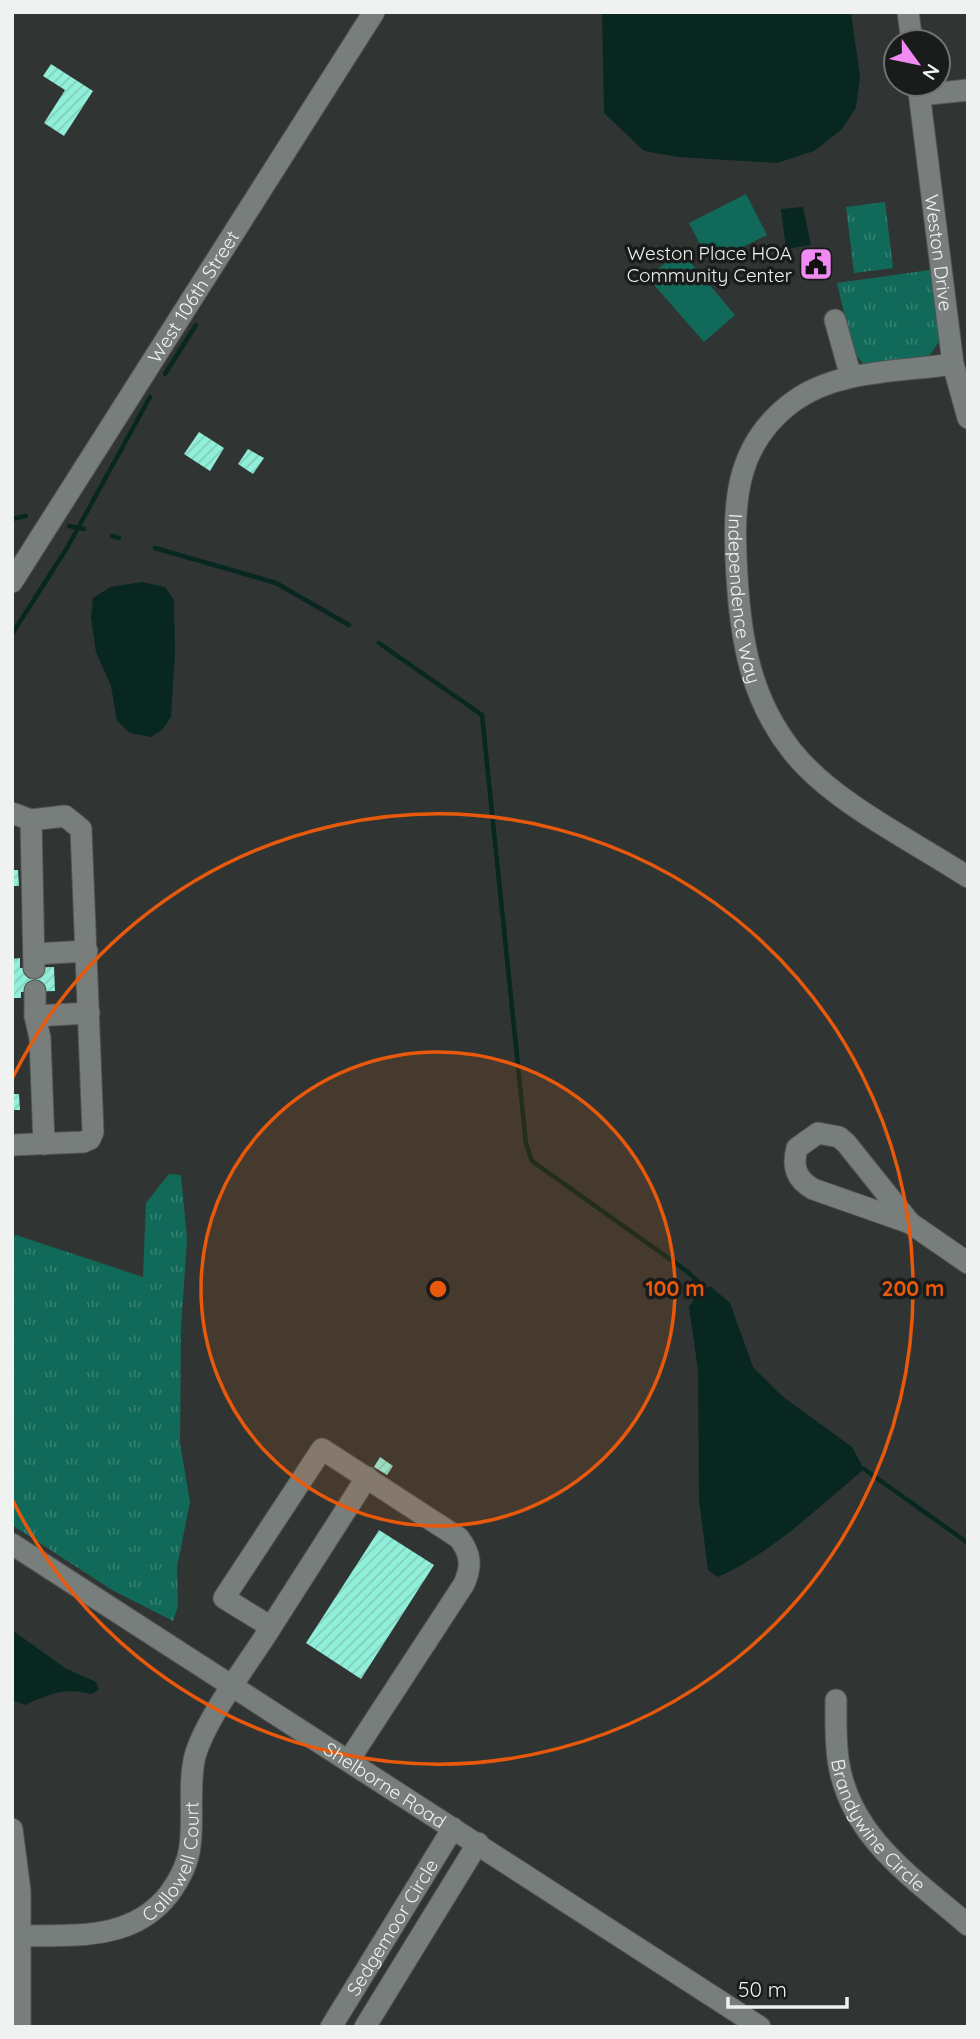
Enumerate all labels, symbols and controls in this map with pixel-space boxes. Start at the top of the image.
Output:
north arrow [882,28,952,98]
text: N [917,60,945,85]
street label: Weston Drive [920,193,958,313]
street label: West 106th Street [142,226,244,367]
place label: Weston Place HOA Community Center [627,241,793,287]
public building icon: Weston Place HOA Community Center [797,245,835,283]
street label: Independence Way [723,513,766,686]
text: 100 m [645,1275,705,1301]
text: 200 m [882,1275,944,1301]
centre of rings [426,1277,450,1301]
street label: Shelborne Road [319,1737,451,1833]
street label: Brandywine Circle [826,1757,931,1896]
street label: Callowell Court [137,1801,204,1927]
street label: Sedgemoor Circle [341,1854,443,2000]
scale bar [728,1966,847,2010]
text: 50 m [738,1976,787,2002]

